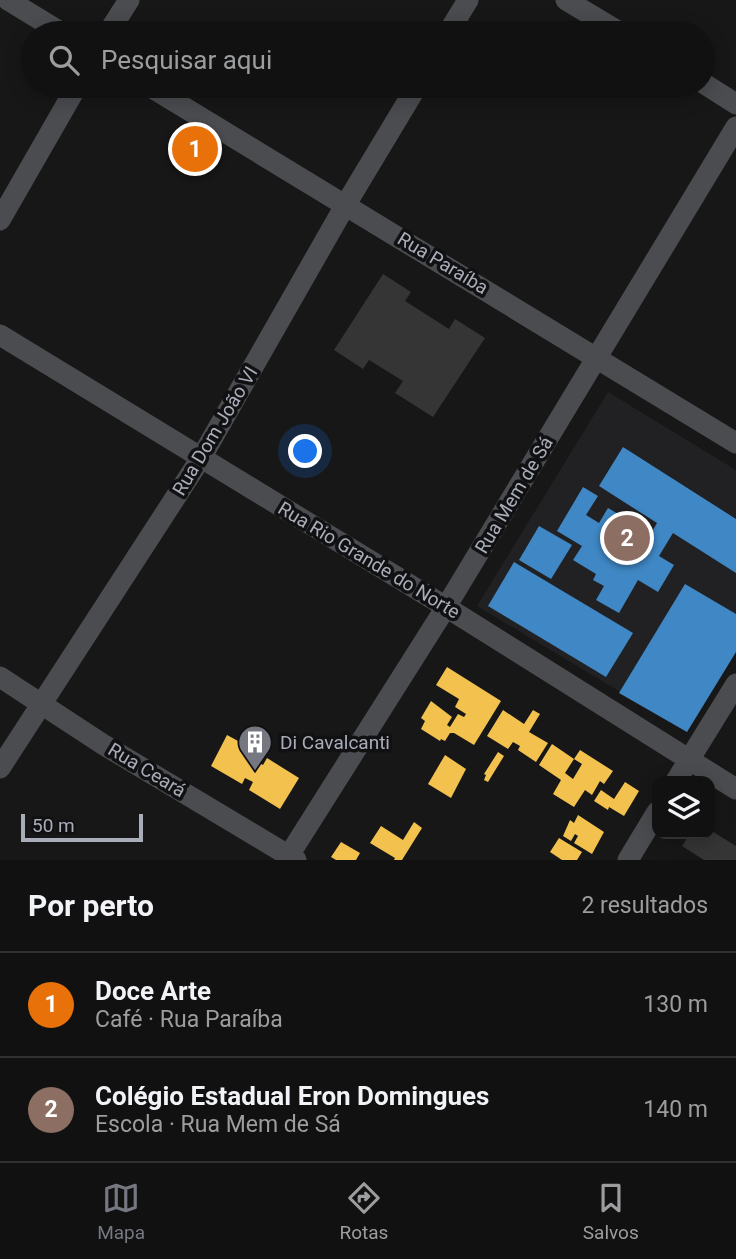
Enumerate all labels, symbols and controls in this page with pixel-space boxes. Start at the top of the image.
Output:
search box [21,21,715,98]
icon: search [45,41,83,79]
text: Pesquisar aqui [101,45,272,75]
pin: 1 [172,123,218,175]
street label: Rua Paraíba [394,227,492,299]
street label: Rua Dom João VI [167,362,263,500]
street label: Rua Mem de Sá [470,432,558,558]
your location [288,434,322,468]
street label: Rua Rio Grande do Norte [274,497,464,623]
pin: 2 [604,512,650,564]
building icon: Di Cavalcanti [236,723,274,772]
place label: Di Cavalcanti [280,731,390,754]
street label: Rua Ceará [104,738,190,802]
map controls [652,776,715,839]
button: layers [652,776,715,839]
scale bar [21,811,144,843]
text: 50 m [32,814,75,837]
text: Por perto [28,888,154,923]
text: 2 resultados [581,892,708,919]
text: Doce Arte [95,976,211,1006]
text: 1 [44,991,58,1018]
text: 130 m [643,991,708,1018]
text: Café · Rua Paraíba [95,1006,283,1033]
text: Colégio Estadual Eron Domingues [95,1081,489,1111]
text: 2 [44,1096,58,1123]
text: 140 m [643,1096,708,1123]
text: Escola · Rua Mem de Sá [95,1111,341,1138]
tab: Mapa [97,1179,145,1244]
tab: Rotas [340,1179,388,1244]
tab: Salvos [583,1179,639,1244]

